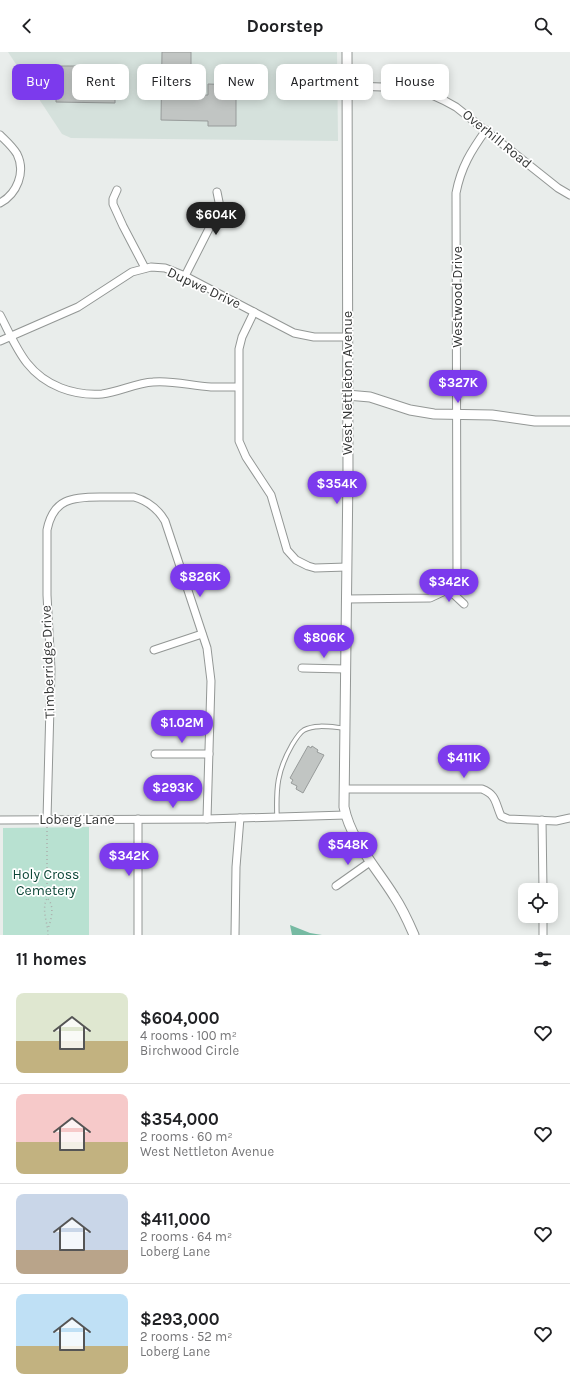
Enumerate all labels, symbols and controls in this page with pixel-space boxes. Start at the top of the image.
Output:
icon: back [16,15,38,37]
text: Doorstep [247,15,323,37]
icon: search [532,15,554,37]
chip: Buy [12,64,64,100]
chip: Rent [72,64,129,100]
chip: Filters [137,64,206,100]
chip: New [214,64,268,100]
chip: Apartment [276,64,373,100]
chip: House [381,64,449,100]
street label: Overhill Road [459,106,535,172]
pin: $604K [188,202,244,236]
text: $604K [195,207,237,222]
street label: Westwood Drive [449,246,466,348]
street label: Dupwe Drive [164,264,244,312]
street label: West Nettleton Avenue [339,311,356,455]
pin: $327K [430,370,486,404]
text: $327K [438,375,478,390]
pin: $354K [309,471,365,505]
text: $354K [317,476,357,491]
pin: $826K [172,564,228,598]
text: $826K [179,569,221,584]
pin: $342K [421,569,477,603]
text: $342K [428,574,470,589]
street label: Timberridge Drive [38,605,58,719]
pin: $806K [296,625,352,659]
text: $806K [303,630,345,645]
pin: $1.02M [149,710,215,744]
text: $1.02M [160,715,204,730]
pin: $411K [436,745,492,779]
text: $411K [447,750,481,765]
pin: $293K [145,775,201,809]
text: $293K [152,780,194,795]
street label: Loberg Lane [39,811,115,828]
pin: $548K [320,832,376,866]
text: $548K [327,837,369,852]
pin: $342K [101,843,157,877]
text: $342K [108,848,150,863]
park label: Holy Cross Cemetery [13,866,79,899]
map controls [518,883,558,923]
button: locate [518,883,558,923]
icon: filters [532,948,554,970]
text: 11 homes [16,949,87,969]
text: $604,000 [140,1008,219,1028]
icon: home [48,1009,96,1057]
icon: heart [532,1022,554,1044]
text: 4 rooms · 100 m² [140,1028,237,1043]
text: Birchwood Circle [140,1043,239,1058]
text: $354,000 [140,1109,219,1129]
icon: home [48,1110,96,1158]
icon: heart [532,1123,554,1145]
text: 2 rooms · 60 m² [140,1129,233,1144]
text: West Nettleton Avenue [140,1144,274,1159]
text: $411,000 [140,1209,211,1229]
icon: home [48,1210,96,1258]
icon: heart [532,1223,554,1245]
text: 2 rooms · 64 m² [140,1229,232,1244]
text: Loberg Lane [140,1244,210,1259]
text: $293,000 [140,1309,220,1329]
icon: home [48,1310,96,1358]
icon: heart [532,1323,554,1345]
text: 2 rooms · 52 m² [140,1329,232,1344]
text: Loberg Lane [140,1344,210,1359]

